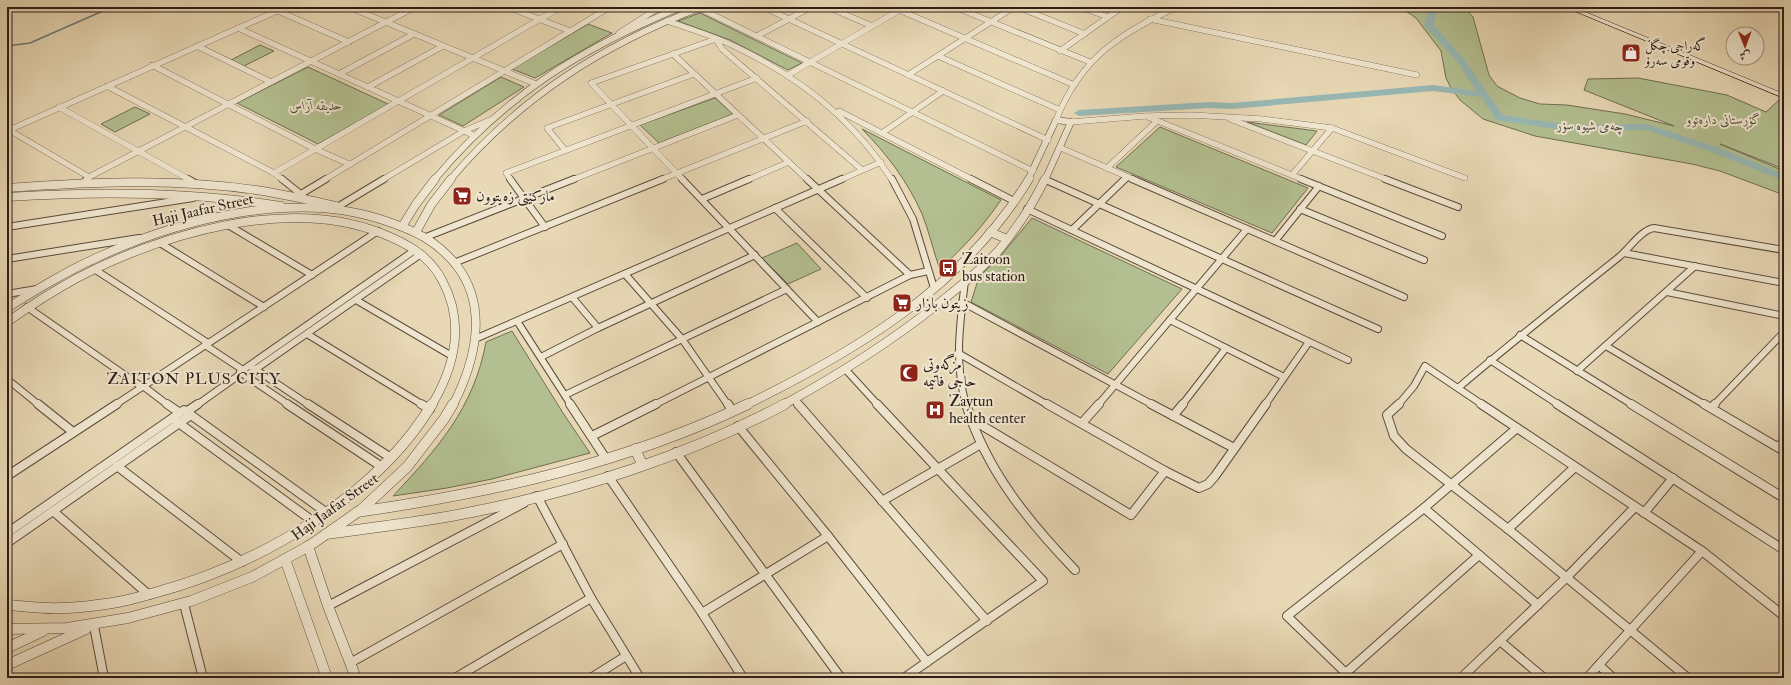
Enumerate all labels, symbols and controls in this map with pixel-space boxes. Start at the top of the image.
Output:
north arrow [1725,26,1765,66]
place label: گەراجی چگڵ وقومی سەرۆ [1643,36,1706,69]
shop icon: گەراجی چگڵ وقومی سەرۆ [1620,42,1642,64]
text: ش [1740,49,1751,62]
park label: حديقه آراس [290,98,342,114]
park label: گۆڕستانی دارەتوو [1686,112,1761,130]
water label: چەمی شیوە سۆر [1556,117,1623,135]
supermarket icon: مارکێتی زەیتوون [451,185,473,207]
place label: مارکێتی زەیتوون [476,187,555,207]
street label: Haji Jaafar Street [151,189,256,232]
place label: Zaitoon bus station [962,250,1026,286]
bus stop icon: Zaitoon bus station [937,257,959,279]
supermarket icon: زيتون بازار [891,292,913,314]
place label: زيتون بازار [914,294,969,313]
place label: مزگەوتی حاجی فاتیمە [923,353,976,391]
mosque icon: مزگەوتی حاجی فاتیمە [898,362,920,384]
district label: ZAITON PLUS CITY [107,369,281,389]
place label: Zaytun health center [949,392,1026,428]
hospital icon: Zaytun health center [924,399,946,421]
street label: Haji Jaafar Street [288,469,383,546]

